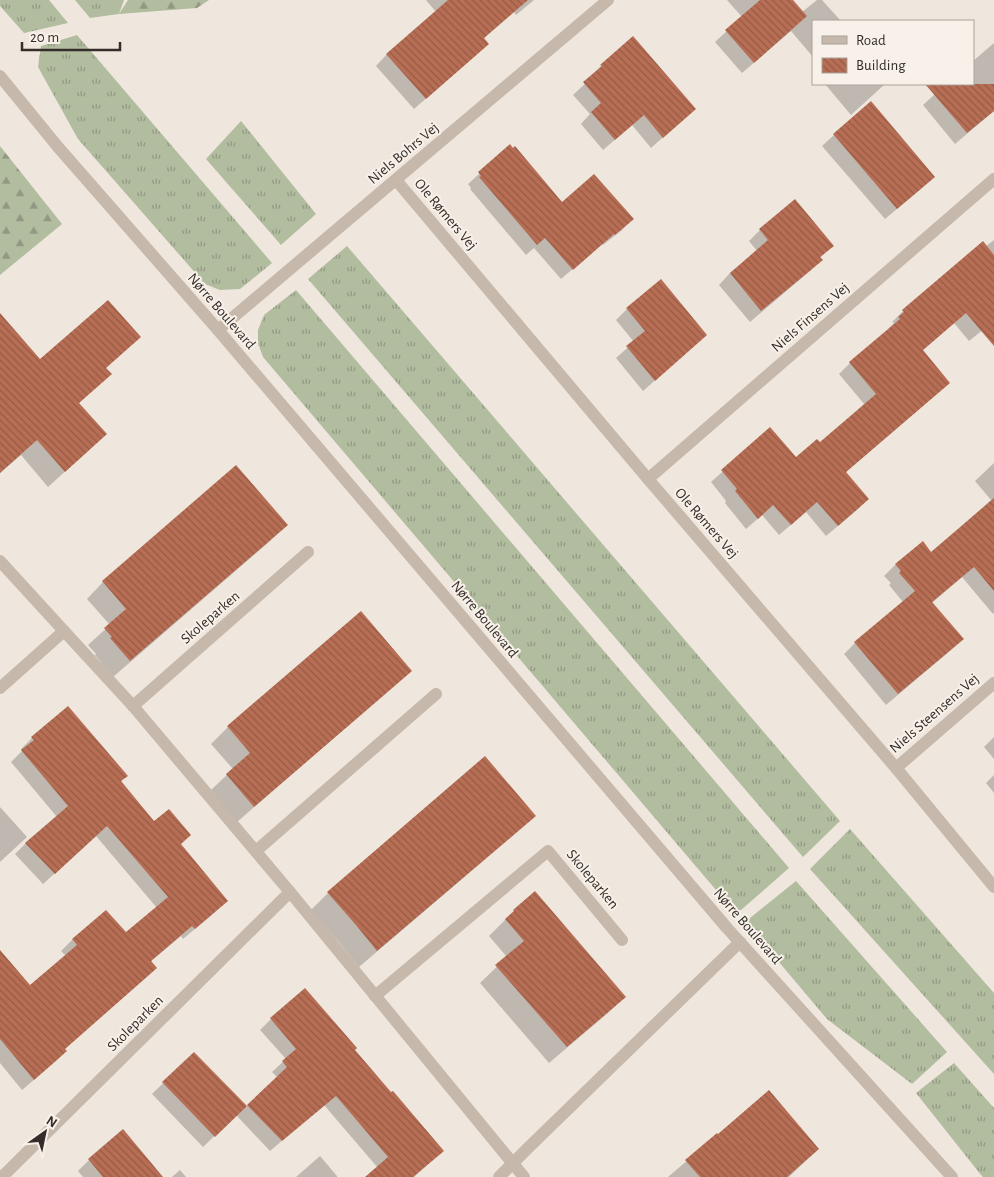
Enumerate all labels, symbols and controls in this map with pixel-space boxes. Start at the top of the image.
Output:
scale bar [22,20,120,52]
legend [812,20,974,85]
text: 20 m [30,30,59,45]
text: Road [856,33,886,48]
text: Building [856,58,906,73]
street label: Niels Bohrs Vej [365,120,441,187]
street label: Ole Rømers Vej [412,176,480,253]
street label: Nørre Boulevard [185,270,259,352]
street label: Niels Finsens Vej [769,280,852,355]
street label: Ole Rømers Vej [672,485,741,561]
street label: Nørre Boulevard [448,578,521,661]
street label: Skoleparken [178,588,242,647]
street label: Niels Steensens Vej [887,671,982,756]
street label: Skoleparken [564,847,622,912]
street label: Nørre Boulevard [711,885,785,967]
street label: Skoleparken [105,993,166,1054]
north arrow [20,1107,70,1157]
text: N [44,1113,59,1130]

